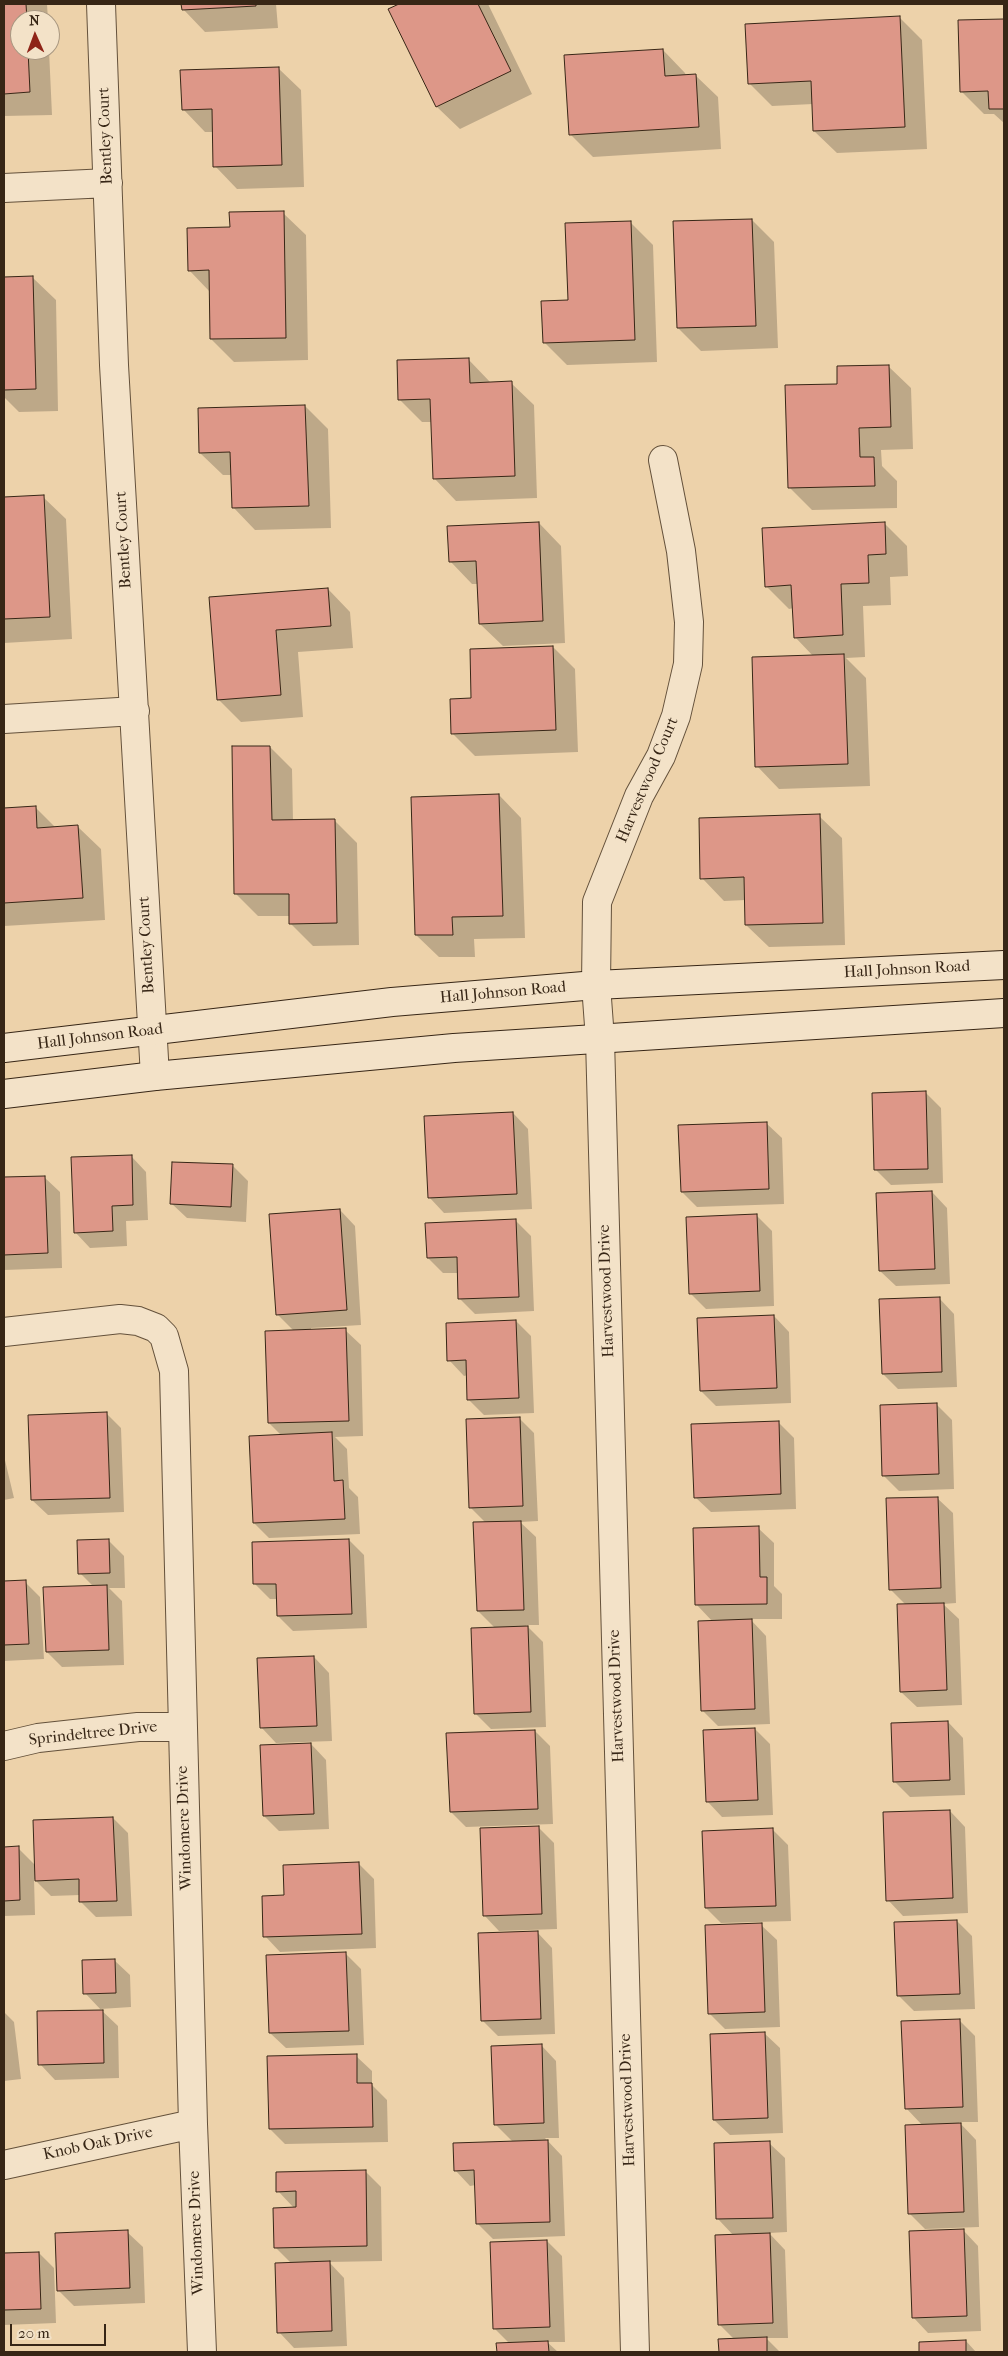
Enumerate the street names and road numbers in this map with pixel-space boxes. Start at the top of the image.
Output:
street label: Bentley Court [95,87,117,185]
street label: Bentley Court [112,491,136,589]
street label: Harvestwood Court [613,714,683,846]
street label: Bentley Court [135,896,159,994]
street label: Hall Johnson Road [843,957,971,983]
street label: Hall Johnson Road [439,978,567,1008]
street label: Hall Johnson Road [36,1020,164,1054]
street label: Harvestwood Drive [595,1224,619,1358]
street label: Harvestwood Drive [605,1629,629,1763]
street label: Sprindeltree Drive [28,1718,158,1750]
street label: Windomere Drive [173,1765,197,1891]
street label: Harvestwood Drive [616,2033,640,2167]
street label: Knob Oak Drive [41,2123,155,2165]
street label: Windomere Drive [185,2170,209,2296]

